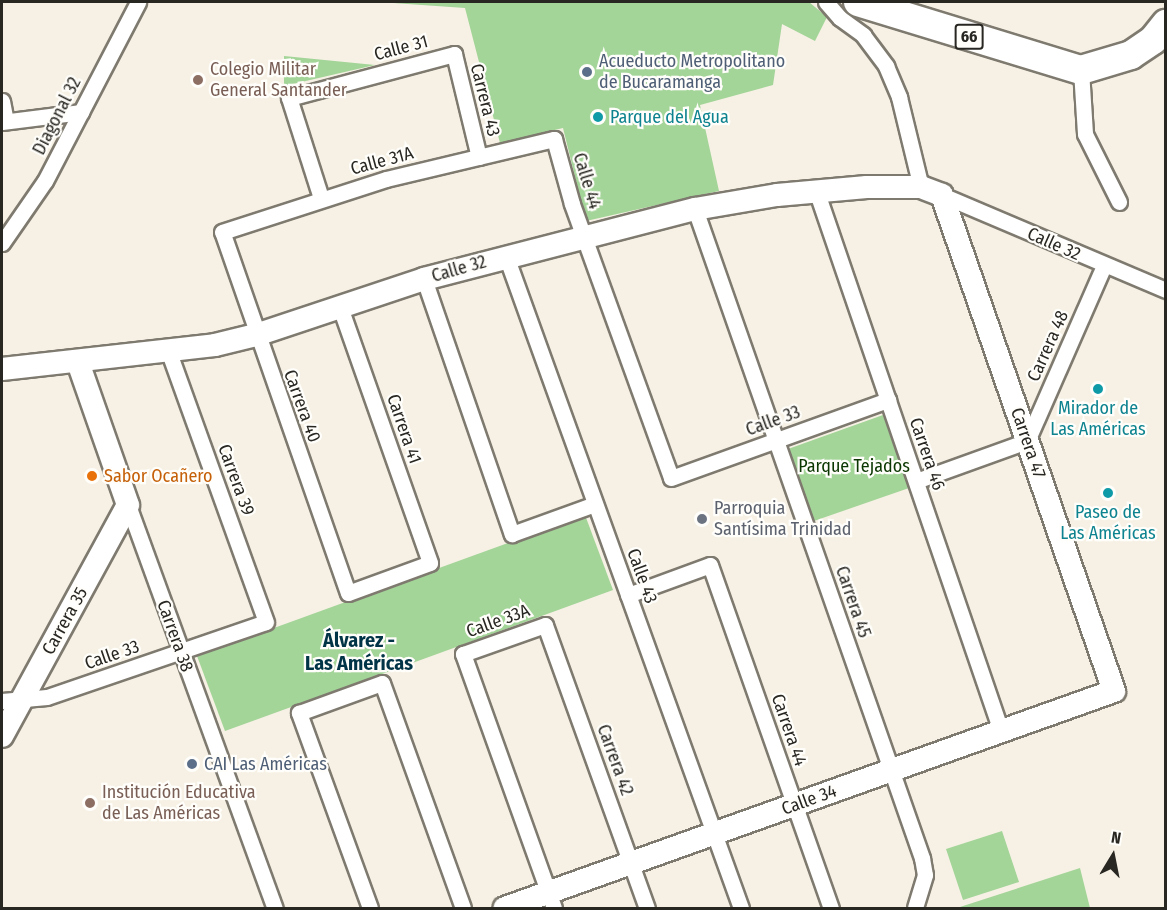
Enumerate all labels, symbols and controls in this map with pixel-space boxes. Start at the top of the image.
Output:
road number: 66 [954,24,984,50]
street label: Calle 31 [372,30,430,66]
place label: Acueducto Metropolitano de Bucaramanga [599,51,785,94]
place label: Colegio Militar General Santander [210,59,347,101]
street label: Carrera 43 [466,61,504,139]
marker: Acueducto Metropolitano de Bucaramanga [580,65,594,79]
marker: Colegio Militar General Santander [191,73,205,87]
street label: Diagonal 32 [28,74,86,158]
place label: Parque del Agua [610,106,729,128]
marker: Parque del Agua [591,110,605,124]
street label: Calle 31A [348,142,416,180]
street label: Calle 44 [568,150,606,212]
street label: Calle 32 [1024,223,1084,265]
street label: Calle 32 [429,251,489,287]
street label: Carrera 48 [1023,307,1073,385]
street label: Carrera 40 [279,367,325,445]
marker: Mirador de Las Américas [1091,382,1105,396]
street label: Carrera 41 [382,391,426,467]
place label: Mirador de Las Américas [1050,398,1146,440]
street label: Calle 33 [743,401,803,441]
street label: Carrera 47 [1006,405,1050,481]
street label: Carrera 46 [905,415,949,493]
street label: Carrera 39 [213,441,259,519]
park label: Parque Tejados [798,455,910,477]
place label: Sabor Ocañero [104,465,213,487]
marker: Sabor Ocañero [85,469,99,483]
marker: Paseo de Las Américas [1101,486,1115,500]
place label: Parroquia Santísima Trinidad [714,498,852,540]
place label: Paseo de Las Américas [1060,502,1156,544]
marker: Parroquia Santísima Trinidad [695,512,709,526]
street label: Calle 43 [622,546,662,606]
street label: Carrera 45 [831,563,875,641]
street label: Carrera 35 [38,583,92,659]
street label: Carrera 38 [152,597,198,675]
street label: Calle 33A [463,600,533,642]
district label: Álvarez - Las Américas [305,628,413,675]
street label: Calle 33 [82,636,142,674]
street label: Carrera 44 [767,691,811,769]
street label: Carrera 42 [592,722,638,798]
place label: CAI Las Américas [204,753,327,775]
marker: CAI Las Américas [185,757,199,771]
street label: Calle 34 [779,780,839,820]
place label: Institución Educativa de Las Américas [102,782,256,824]
marker: Institución Educativa de Las Américas [83,796,97,810]
north arrow [1083,826,1143,886]
text: N [1110,828,1123,848]

